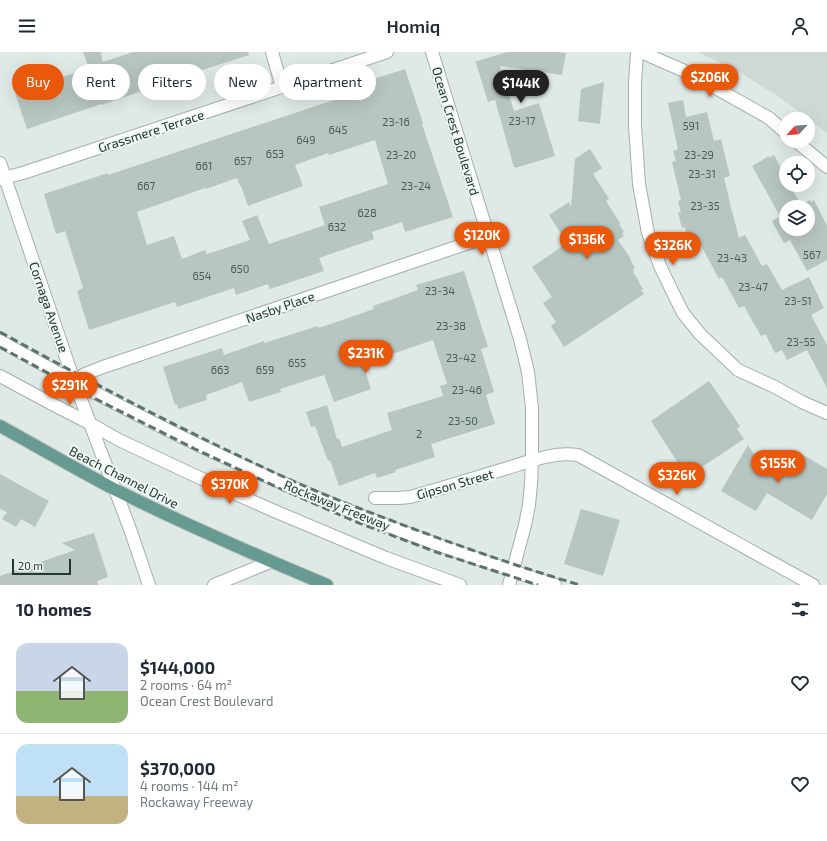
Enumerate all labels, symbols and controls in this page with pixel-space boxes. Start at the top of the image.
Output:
icon: menu [16,15,38,37]
text: Homiq [387,15,440,37]
icon: person [789,15,811,37]
chip: Buy [12,64,64,100]
chip: Rent [72,64,130,100]
chip: Filters [138,64,206,100]
chip: New [214,64,271,100]
chip: Apartment [279,64,376,100]
pin: $206K [682,64,738,98]
street label: Ocean Crest Boulevard [429,65,483,197]
text: $206K [690,69,730,85]
pin: $144K [493,70,549,104]
text: $144K [502,75,540,91]
street label: Grassmere Terrace [96,106,206,156]
north arrow [779,112,815,148]
map controls [779,112,815,236]
house number: 23-17 [509,114,536,127]
house number: 23-16 [382,115,410,128]
house number: 591 [683,119,699,132]
house number: 645 [329,123,348,136]
house number: 649 [296,133,316,146]
house number: 653 [266,147,284,160]
house number: 23-20 [386,148,416,161]
house number: 23-29 [684,148,714,161]
house number: 657 [234,154,252,167]
button: locate [779,156,815,192]
house number: 661 [196,159,212,172]
house number: 23-31 [688,167,716,180]
house number: 667 [137,179,155,192]
house number: 23-24 [401,179,431,192]
house number: 23-35 [690,199,720,212]
button: layers [779,200,815,236]
house number: 628 [357,206,377,219]
house number: 632 [328,220,346,233]
pin: $120K [454,222,510,256]
pin: $136K [559,226,615,260]
text: $120K [463,227,501,243]
text: $136K [569,231,605,247]
pin: $326K [645,232,701,266]
text: $326K [654,237,692,253]
house number: 567 [803,248,821,261]
house number: 23-43 [717,251,747,264]
street label: Cornaga Avenue [26,259,72,355]
house number: 650 [231,262,249,275]
house number: 654 [193,269,212,282]
house number: 23-47 [738,280,768,293]
house number: 23-34 [425,284,455,297]
street label: Nasby Place [244,288,316,326]
house number: 23-51 [784,294,812,307]
house number: 23-38 [436,319,466,332]
house number: 23-55 [786,335,816,348]
pin: $231K [338,340,394,374]
text: $231K [348,345,384,361]
house number: 23-42 [446,351,476,364]
house number: 655 [288,356,306,369]
house number: 663 [211,363,229,376]
house number: 659 [256,363,274,376]
pin: $291K [42,372,98,406]
text: $291K [52,377,88,393]
house number: 23-46 [452,383,482,396]
house number: 23-50 [448,414,478,427]
house number: 2 [416,427,422,440]
street label: Beach Channel Drive [67,443,181,511]
pin: $155K [750,450,806,484]
text: $155K [760,455,796,471]
pin: $326K [649,462,705,496]
street label: Gipson Street [415,465,495,503]
text: $326K [658,467,696,483]
pin: $370K [202,471,258,505]
text: $370K [211,476,249,492]
street label: Rockaway Freeway [282,476,393,534]
scale bar [12,557,71,576]
text: 20 m [18,559,43,572]
icon: filters [789,598,811,620]
text: 10 homes [16,599,92,619]
text: $144,000 [140,657,215,677]
icon: home [48,659,96,707]
icon: heart [789,672,811,694]
text: 2 rooms · 64 m² [140,677,232,693]
text: Ocean Crest Boulevard [140,693,274,709]
text: $370,000 [140,758,216,778]
icon: home [48,760,96,808]
icon: heart [789,773,811,795]
text: 4 rooms · 144 m² [140,778,238,794]
text: Rockaway Freeway [140,794,253,810]

